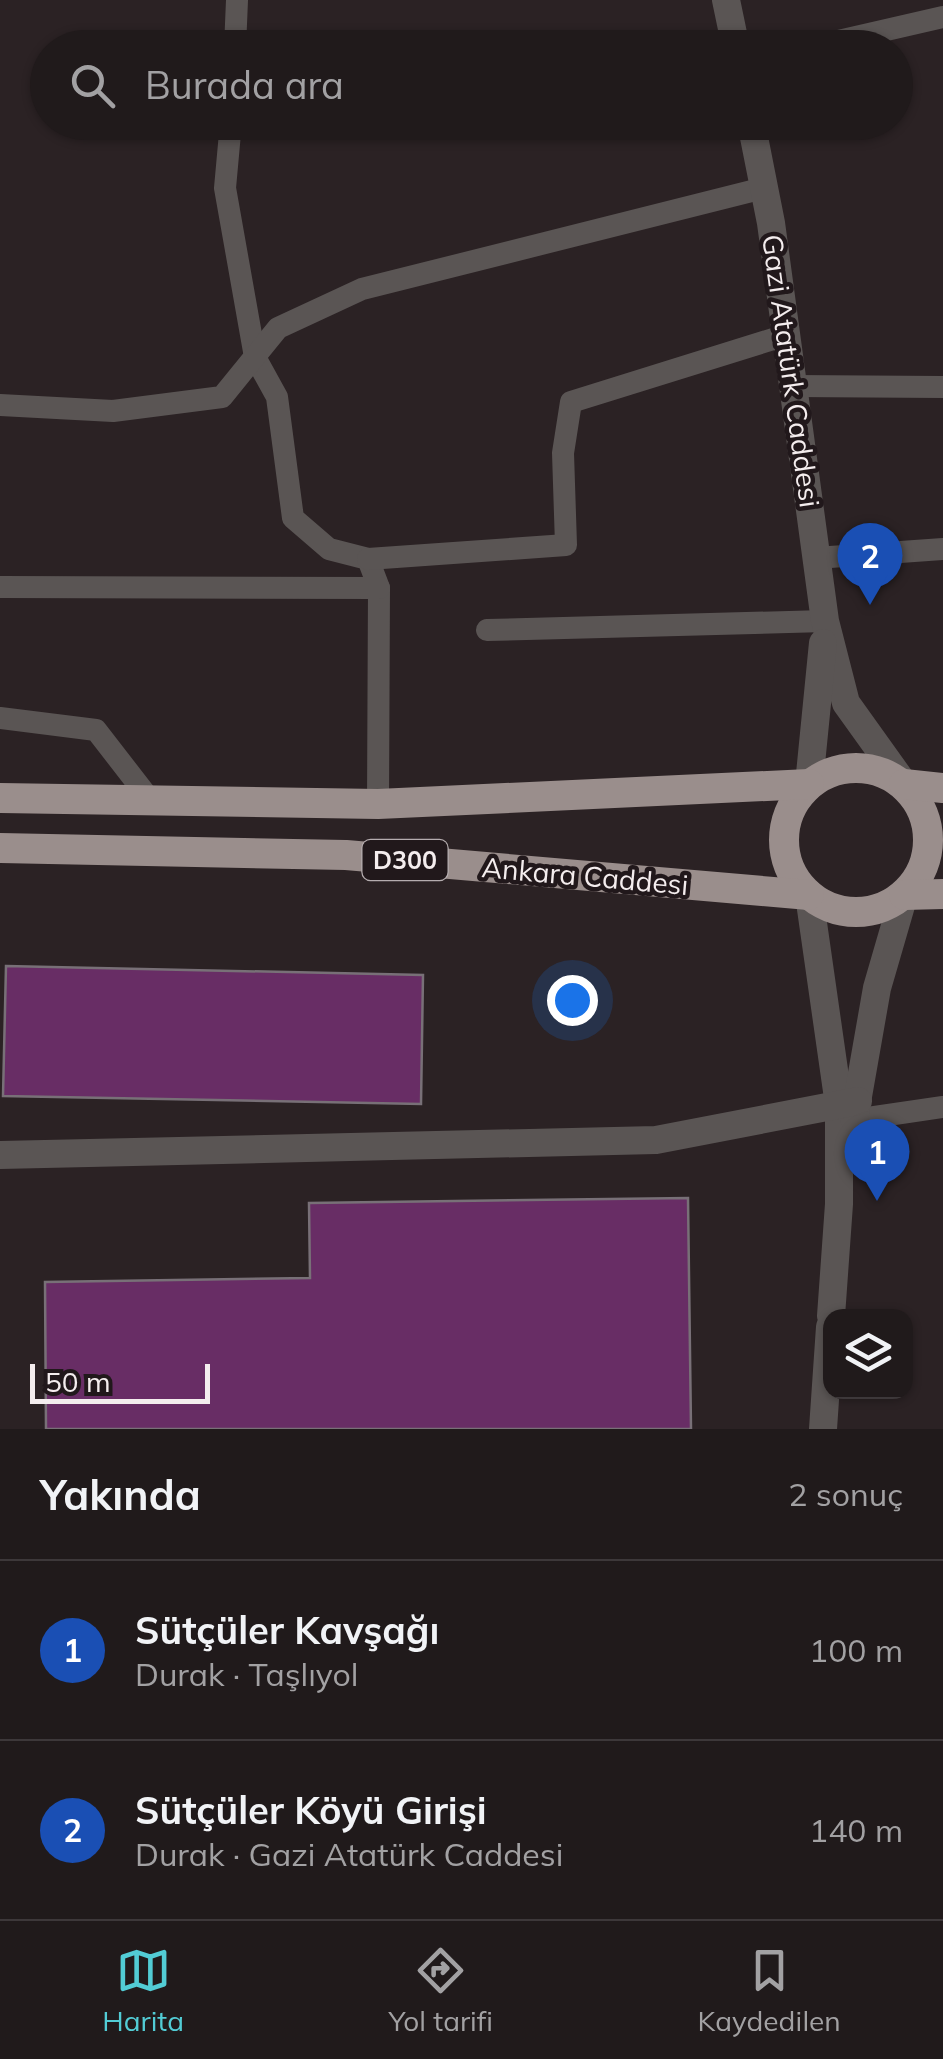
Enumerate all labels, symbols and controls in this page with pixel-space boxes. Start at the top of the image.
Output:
search box [30,30,913,140]
icon: search [65,58,120,113]
text: Burada ara [145,61,344,109]
street label: Gazi Atatürk Caddesi [755,232,828,510]
pin: 2 [838,522,902,605]
road number: D300 [362,840,448,880]
street label: Ankara Caddesi [480,849,690,902]
your location [547,975,598,1026]
pin: 1 [844,1118,910,1201]
map controls [823,1309,913,1399]
button: layers [823,1309,913,1399]
scale bar [30,1359,210,1404]
text: 50 m [45,1364,111,1399]
text: Yakında [40,1468,201,1521]
text: 2 sonuç [788,1474,903,1514]
text: Sütçüler Kavşağı [135,1606,439,1654]
text: 1 [63,1630,82,1670]
text: 100 m [809,1630,903,1670]
text: Durak · Taşlıyol [135,1654,358,1694]
text: Sütçüler Köyü Girişi [135,1786,487,1834]
text: 2 [63,1810,82,1850]
text: 140 m [809,1810,903,1850]
text: Durak · Gazi Atatürk Caddesi [135,1834,563,1874]
tab: Harita [102,1943,184,2038]
tab: Yol tarifi [389,1943,493,2038]
tab: Kaydedilen [697,1943,841,2038]

